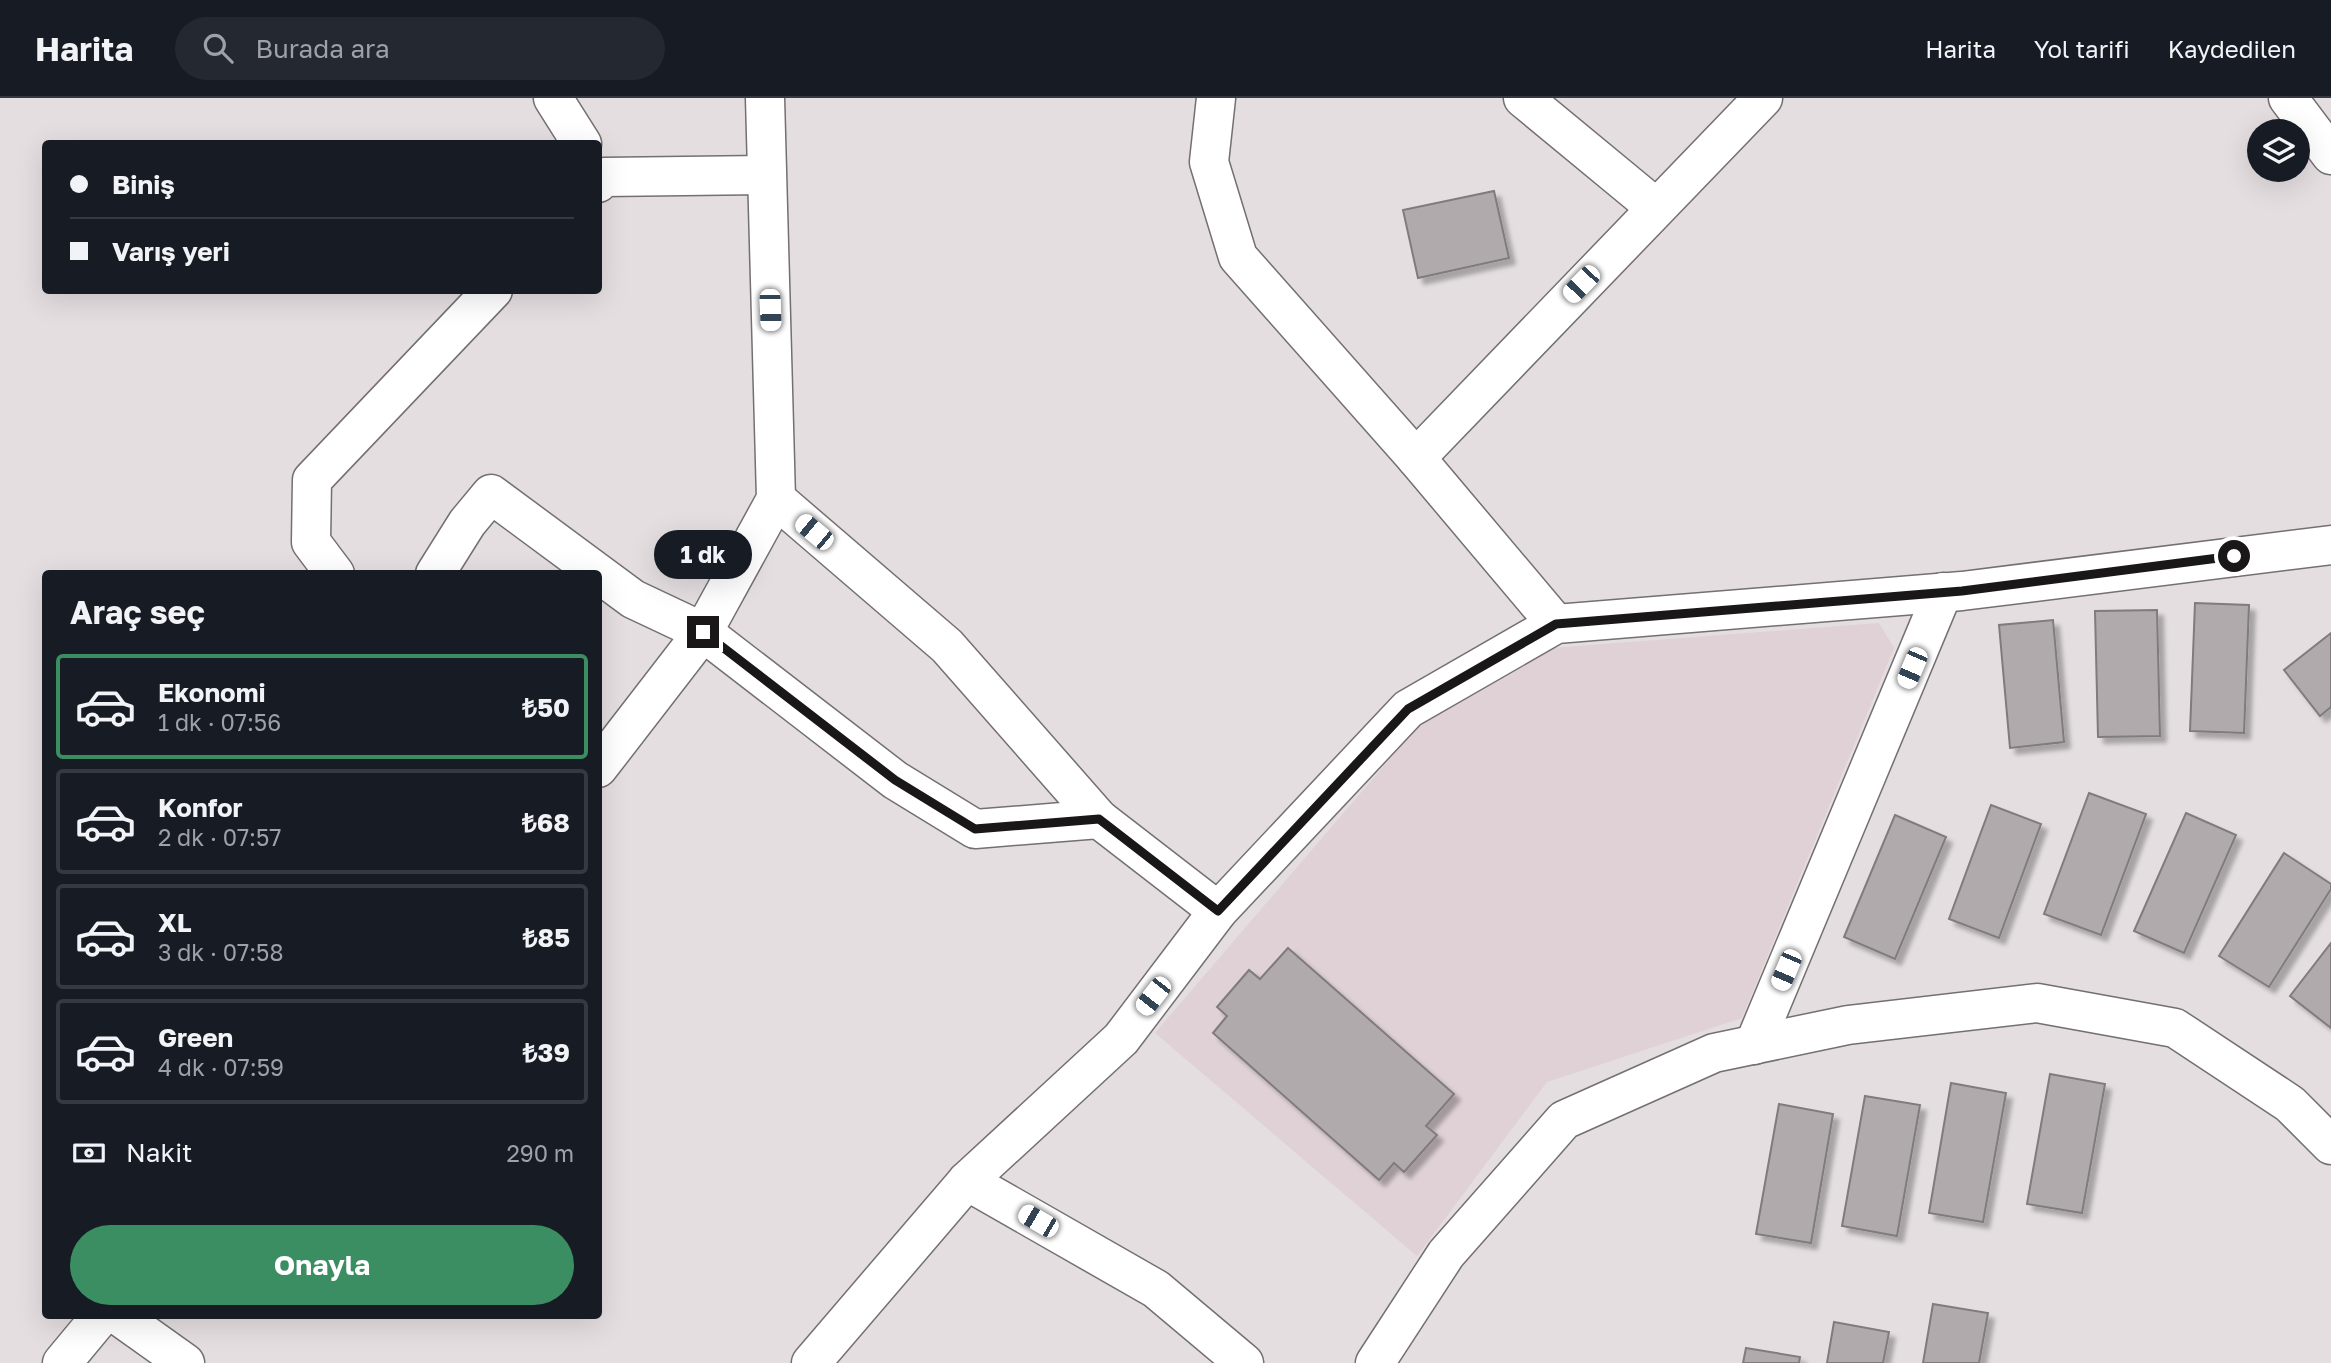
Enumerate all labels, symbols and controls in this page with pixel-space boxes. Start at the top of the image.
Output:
search box [175,17,665,80]
text: Harita [35,29,133,68]
icon: search [199,29,237,67]
text: Burada ara [255,33,390,64]
text: Harita [1925,34,1996,63]
text: Yol tarifi [2034,34,2130,63]
text: Kaydedilen [2168,34,2296,63]
map controls [2247,119,2310,182]
button: layers [2247,119,2310,182]
text: Biniş [112,169,175,200]
text: Varış yeri [112,236,230,267]
car [1559,262,1604,306]
car [759,289,782,331]
car [792,510,837,554]
callout: 1 dk [654,531,752,580]
text: 1 dk [680,540,726,568]
route start [2218,540,2250,572]
text: Araç seç [70,593,205,631]
route end [687,616,719,648]
car [1895,645,1930,691]
icon: car [74,675,137,738]
text: Ekonomi [158,677,266,708]
text: ₺50 [522,692,570,723]
text: 1 dk · 07:56 [158,708,281,736]
icon: car [74,790,137,853]
text: Konfor [158,792,243,823]
text: ₺68 [522,807,570,838]
text: 2 dk · 07:57 [158,823,282,851]
icon: car [74,905,137,968]
text: XL [158,907,192,938]
text: ₺85 [523,922,570,953]
text: 3 dk · 07:58 [158,938,283,966]
car [1769,947,1804,993]
car [1132,973,1175,1019]
icon: car [74,1020,137,1083]
text: Green [158,1022,233,1053]
text: ₺39 [523,1037,570,1068]
text: 4 dk · 07:59 [158,1053,284,1081]
icon: cash [70,1134,108,1172]
text: Nakit [126,1137,193,1168]
text: 290 m [506,1139,574,1167]
car [1015,1201,1062,1241]
button: Onayla [70,1225,574,1305]

